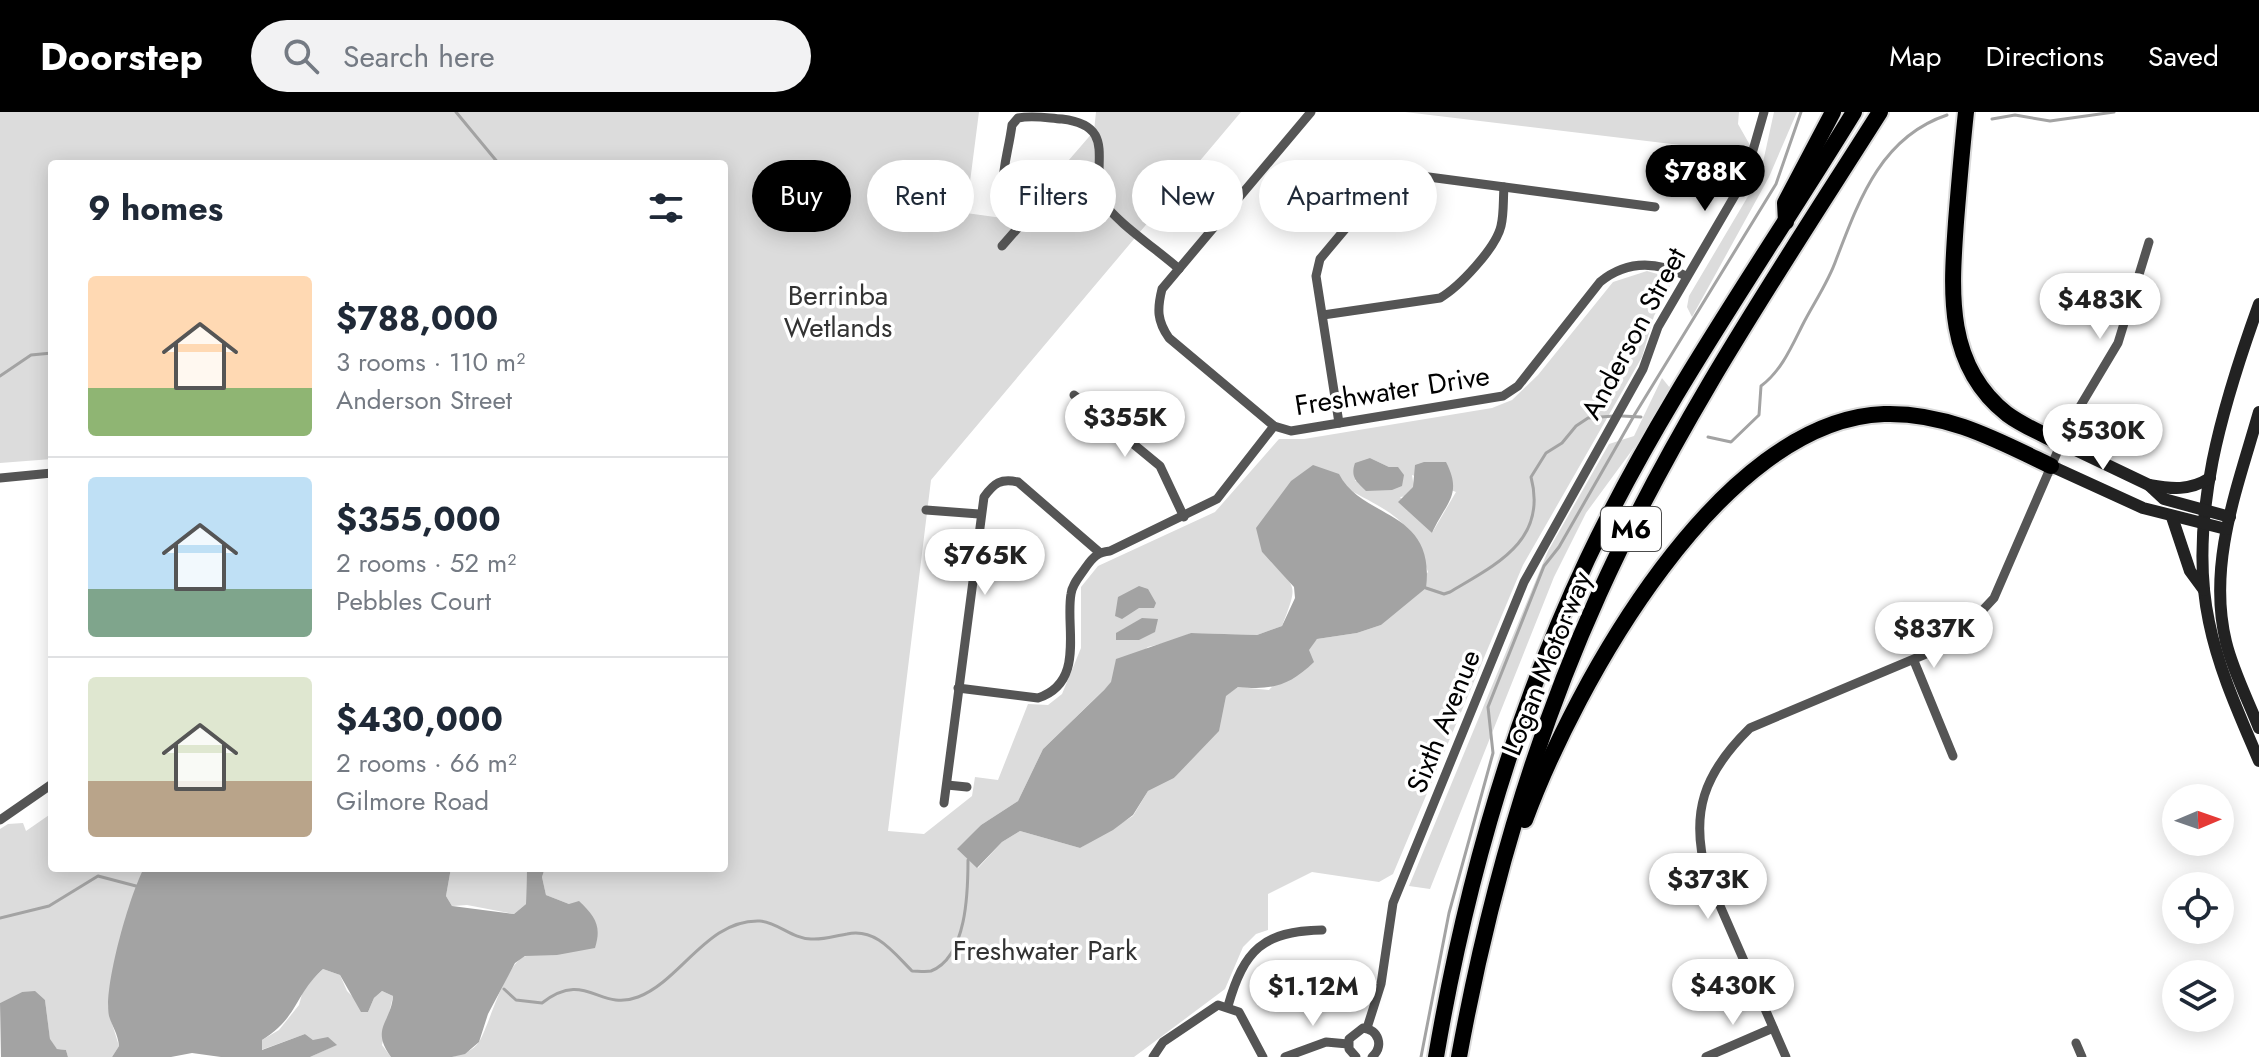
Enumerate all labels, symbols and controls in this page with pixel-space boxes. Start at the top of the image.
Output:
search box [251,20,811,92]
text: Doorstep [40,29,203,84]
icon: search [279,34,323,78]
text: Search here [343,35,495,78]
text: Map [1889,36,1941,77]
text: Directions [1985,36,2104,77]
text: Saved [2148,36,2219,77]
pin: $788K [1649,145,1761,213]
text: $788K [1664,152,1746,190]
chip: Buy [752,160,851,232]
chip: Rent [867,160,974,232]
chip: Filters [990,160,1116,232]
chip: New [1132,160,1243,232]
chip: Apartment [1259,160,1437,232]
text: 9 homes [88,184,223,233]
icon: filters [644,186,688,230]
street label: Anderson Street [1571,240,1696,427]
pin: $483K [2044,273,2156,341]
park label: Berrinba Wetlands [784,275,892,348]
text: $483K [2058,280,2142,318]
text: $788,000 [336,294,498,343]
icon: home [152,308,248,404]
text: 3 rooms · 110 m² [336,343,525,381]
street label: Freshwater Drive [1292,355,1492,426]
text: Anderson Street [336,381,512,419]
pin: $355K [1069,391,1181,459]
text: $355K [1083,398,1167,436]
pin: $530K [2047,404,2159,472]
text: $530K [2061,411,2145,449]
text: $355,000 [336,495,501,544]
road number: M6 [1601,507,1661,551]
icon: home [152,509,248,605]
pin: $765K [929,529,1041,597]
text: $765K [943,536,1027,574]
text: 2 rooms · 52 m² [336,544,516,582]
street label: Logan Motorway [1491,564,1602,762]
text: Pebbles Court [336,582,491,620]
pin: $837K [1878,602,1990,670]
text: $837K [1893,609,1975,647]
street label: Sixth Avenue [1396,643,1491,799]
text: $430,000 [336,695,503,744]
icon: home [152,709,248,805]
text: 2 rooms · 66 m² [336,744,517,782]
text: Gilmore Road [336,782,489,820]
north arrow [2162,784,2234,856]
map controls [2162,784,2234,1032]
pin: $373K [1652,853,1764,921]
text: $373K [1667,860,1749,898]
button: locate [2162,872,2234,944]
park label: Freshwater Park [953,930,1138,971]
pin: $430K [1677,959,1789,1027]
pin: $1.12M [1248,960,1378,1028]
button: layers [2162,960,2234,1032]
text: $430K [1690,966,1776,1004]
text: $1.12M [1267,967,1359,1005]

